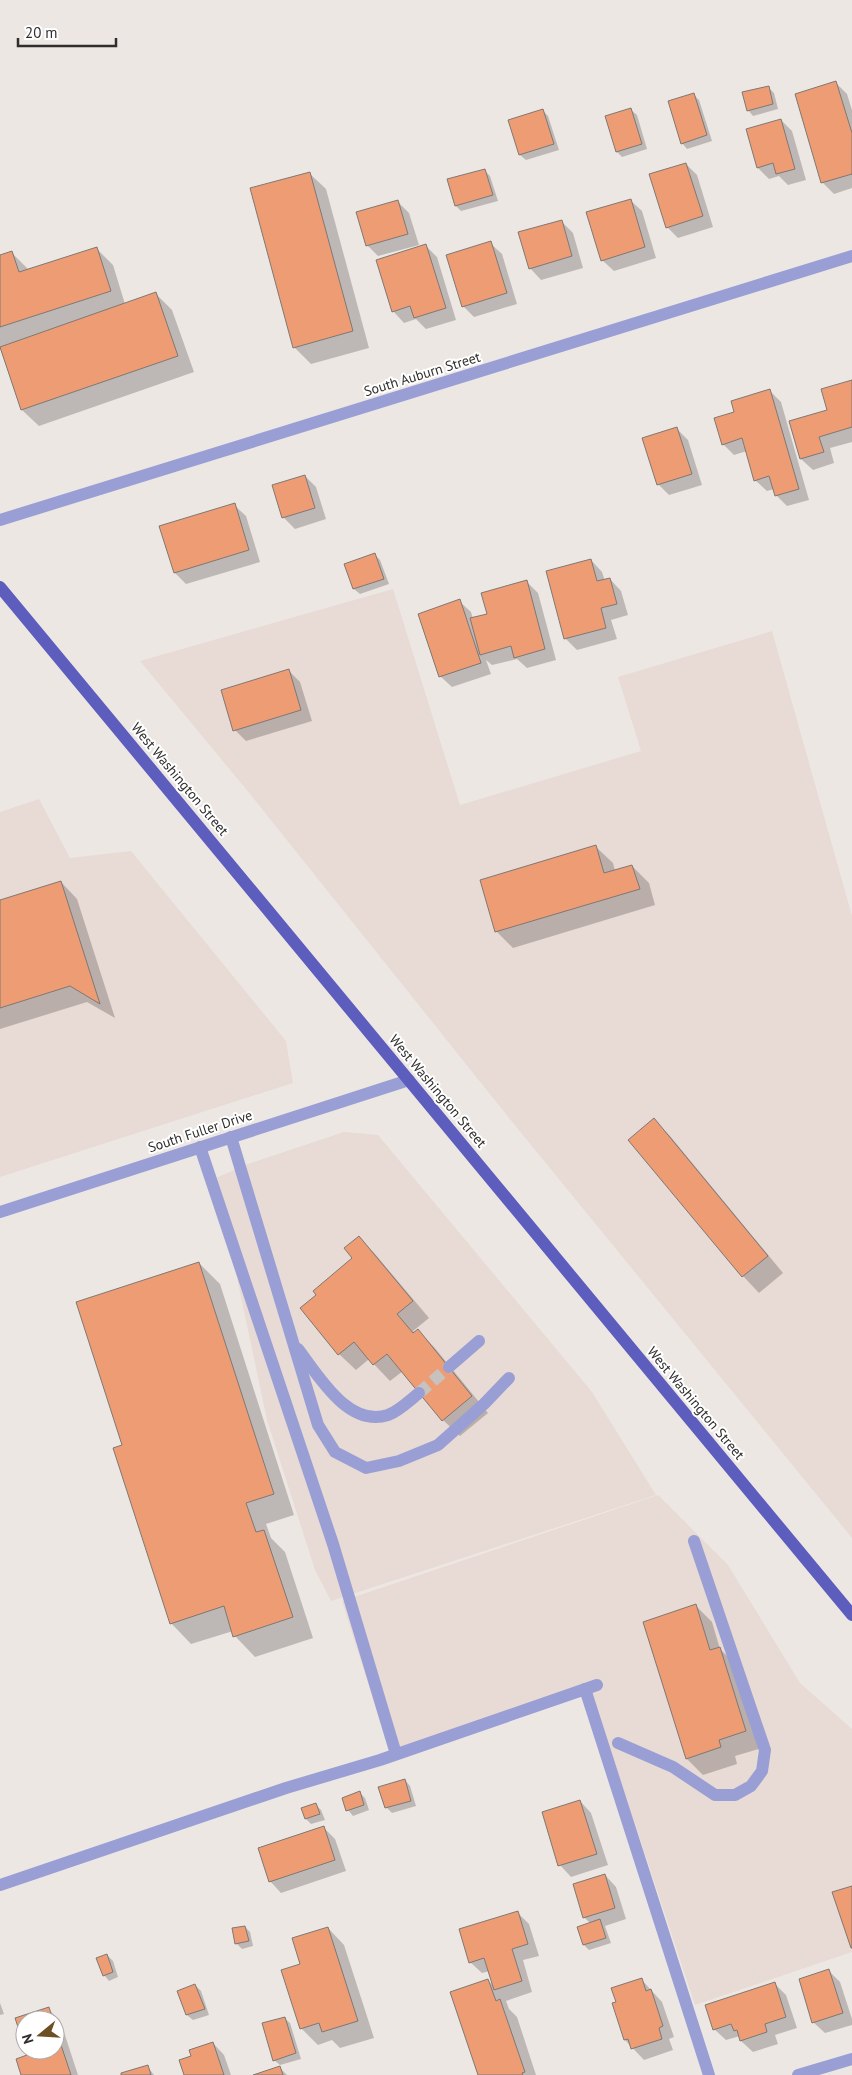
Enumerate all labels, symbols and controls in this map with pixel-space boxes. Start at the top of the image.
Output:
scale bar [18,15,115,47]
text: 20 m [25,23,58,42]
street label: South Auburn Street [362,348,483,400]
street label: West Washington Street [127,719,233,839]
street label: West Washington Street [385,1031,491,1151]
street label: South Fuller Drive [146,1106,254,1156]
street label: West Washington Street [643,1343,749,1463]
north arrow [15,2010,65,2060]
text: N [18,2032,38,2046]

